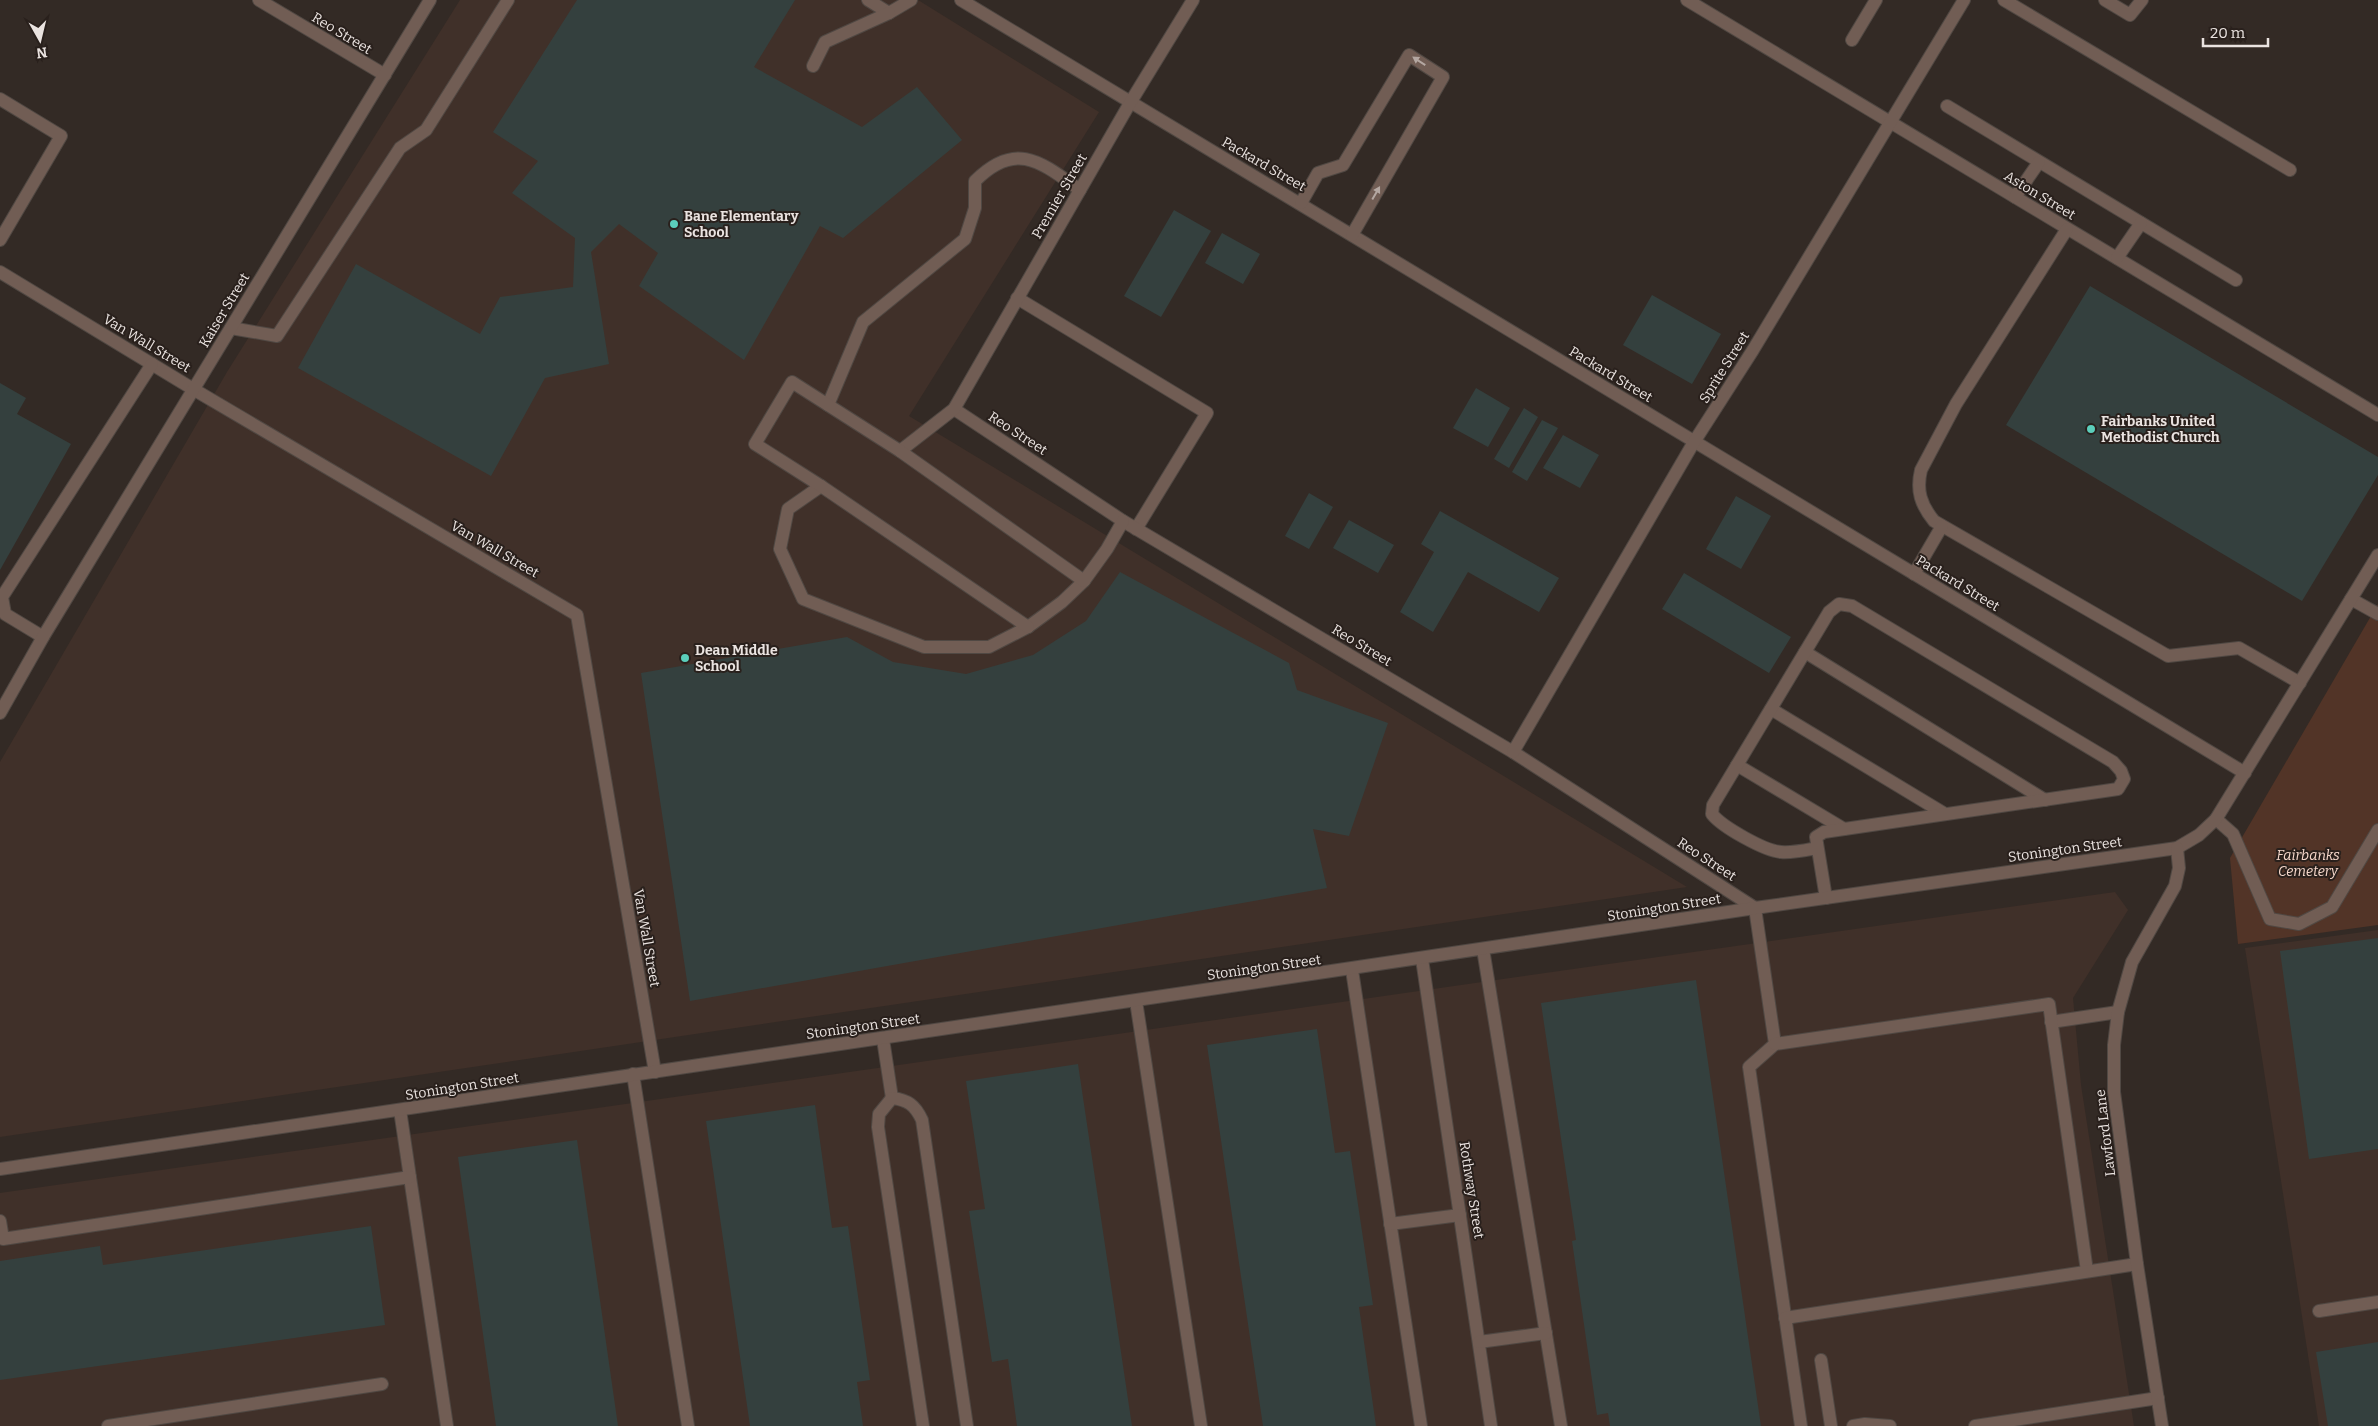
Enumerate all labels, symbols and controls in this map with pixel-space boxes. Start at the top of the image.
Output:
street label: Reo Street [309,9,375,58]
north arrow [15,15,65,65]
scale bar [2203,15,2268,47]
text: 20 m [2210,24,2246,42]
text: N [35,43,48,62]
one-way arrow [1413,57,1426,66]
street label: Packard Street [1219,134,1309,195]
street label: Premier Street [1028,151,1091,242]
street label: Aston Street [2001,167,2079,223]
one-way arrow [1372,185,1380,200]
place label: Bane Elementary School [684,208,799,241]
marker: Bane Elementary School [668,218,680,230]
street label: Kaiser Street [196,270,253,351]
street label: Van Wall Street [100,311,194,376]
street label: Sprite Street [1696,328,1753,406]
street label: Packard Street [1566,343,1656,406]
street label: Reo Street [985,408,1050,459]
place label: Fairbanks United Methodist Church [2101,413,2220,446]
marker: Fairbanks United Methodist Church [2085,423,2097,435]
street label: Van Wall Street [448,517,542,582]
street label: Packard Street [1913,552,2003,615]
street label: Reo Street [1329,621,1395,670]
place label: Dean Middle School [695,642,778,675]
marker: Dean Middle School [679,652,691,664]
street label: Stonington Street [2007,833,2123,866]
street label: Reo Street [1674,834,1739,885]
park label: Fairbanks Cemetery [2276,847,2340,880]
street label: Van Wall Street [630,888,663,988]
street label: Stonington Street [1606,890,1722,925]
street label: Stonington Street [1206,951,1322,984]
street label: Stonington Street [805,1010,921,1043]
street label: Stonington Street [404,1069,520,1104]
street label: Lawford Lane [2092,1089,2119,1177]
street label: Rothway Street [1455,1140,1488,1240]

